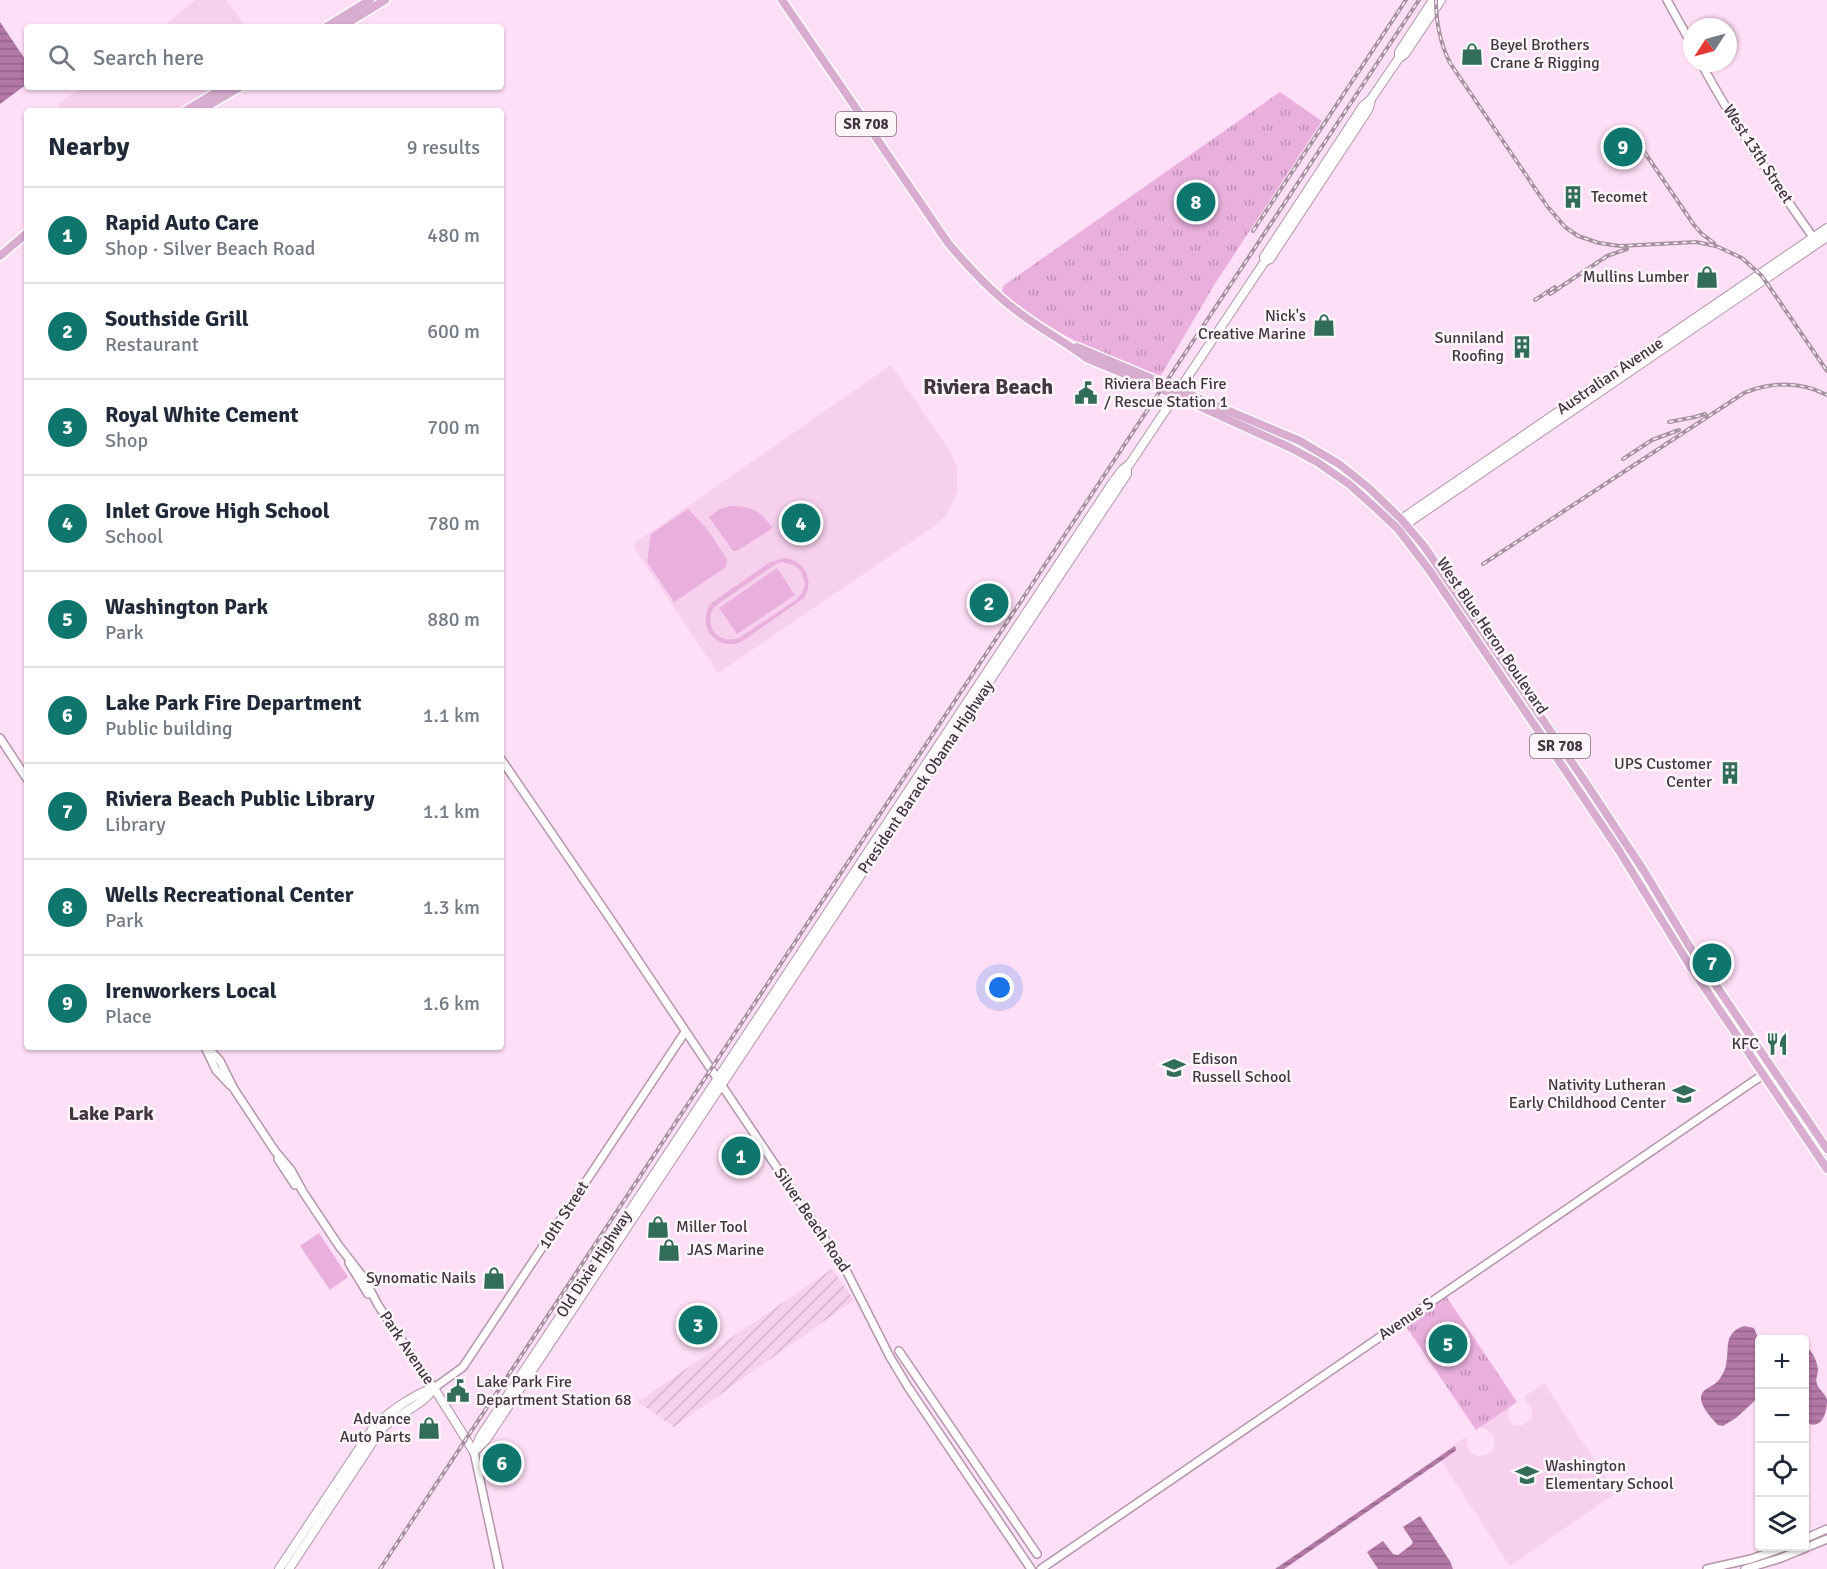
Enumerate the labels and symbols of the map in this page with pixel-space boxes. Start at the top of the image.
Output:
north arrow [1683,18,1737,72]
place label: Beyel Brothers Crane & Rigging [1490,35,1600,73]
shop icon: Beyel Brothers Crane & Rigging [1459,41,1485,67]
street label: West 13th Street [1719,101,1798,208]
road number: SR 708 [836,112,896,136]
pin: 9 [1604,124,1642,170]
pin: 8 [1176,180,1216,224]
building icon: Tecomet [1560,184,1586,210]
place label: Tecomet [1591,187,1648,207]
shop icon: Mullins Lumber [1694,264,1720,290]
place label: Mullins Lumber [1583,267,1689,287]
place label: Nick's Creative Marine [1198,306,1306,344]
shop icon: Nick's Creative Marine [1311,312,1337,338]
place label: Sunniland Roofing [1435,328,1504,366]
street label: Australian Avenue [1553,333,1667,419]
building icon: Sunniland Roofing [1509,334,1535,360]
district label: Riviera Beach [923,373,1053,400]
place label: Riviera Beach Fire / Rescue Station 1 [1104,374,1228,412]
public building icon: Riviera Beach Fire / Rescue Station 1 [1073,380,1099,406]
pin: 4 [782,500,820,546]
street label: West Blue Heron Boulevard [1432,554,1552,718]
pin: 2 [970,580,1008,626]
street label: President Barack Obama Highway [854,676,999,878]
road number: SR 708 [1530,734,1590,758]
place label: UPS Customer Center [1614,754,1712,792]
building icon: UPS Customer Center [1717,760,1743,786]
pin: 7 [1692,940,1732,986]
your location [985,973,1014,1002]
restaurant icon: KFC [1764,1031,1790,1057]
place label: KFC [1732,1034,1759,1054]
place label: Edison Russell School [1192,1049,1292,1087]
school or university icon: Edison Russell School [1161,1055,1187,1081]
place label: Nativity Lutheran Early Childhood Center [1509,1075,1666,1113]
school or university icon: Nativity Lutheran Early Childhood Center [1671,1081,1697,1107]
district label: Lake Park [68,1101,154,1126]
pin: 1 [722,1134,760,1178]
street label: Silver Beach Road [770,1164,854,1276]
street label: 10th Street [535,1177,594,1253]
street label: Old Dixie Highway [552,1206,636,1321]
shop icon: Miller Tool [645,1214,671,1240]
place label: Miller Tool [676,1217,748,1237]
shop icon: JAS Marine [656,1237,682,1263]
place label: JAS Marine [687,1240,764,1260]
shop icon: Synomatic Nails [481,1265,507,1291]
place label: Synomatic Nails [366,1268,476,1288]
street label: Avenue S [1375,1293,1438,1345]
pin: 3 [678,1302,718,1348]
street label: Park Avenue [375,1307,439,1389]
pin: 5 [1428,1322,1468,1366]
place label: Lake Park Fire Department Station 68 [476,1372,632,1410]
public building icon: Lake Park Fire Department Station 68 [445,1378,471,1404]
place label: Advance Auto Parts [340,1409,411,1447]
shop icon: Advance Auto Parts [416,1415,442,1441]
pin: 6 [482,1440,522,1486]
place label: Washington Elementary School [1545,1456,1674,1494]
school or university icon: Washington Elementary School [1514,1462,1540,1488]

